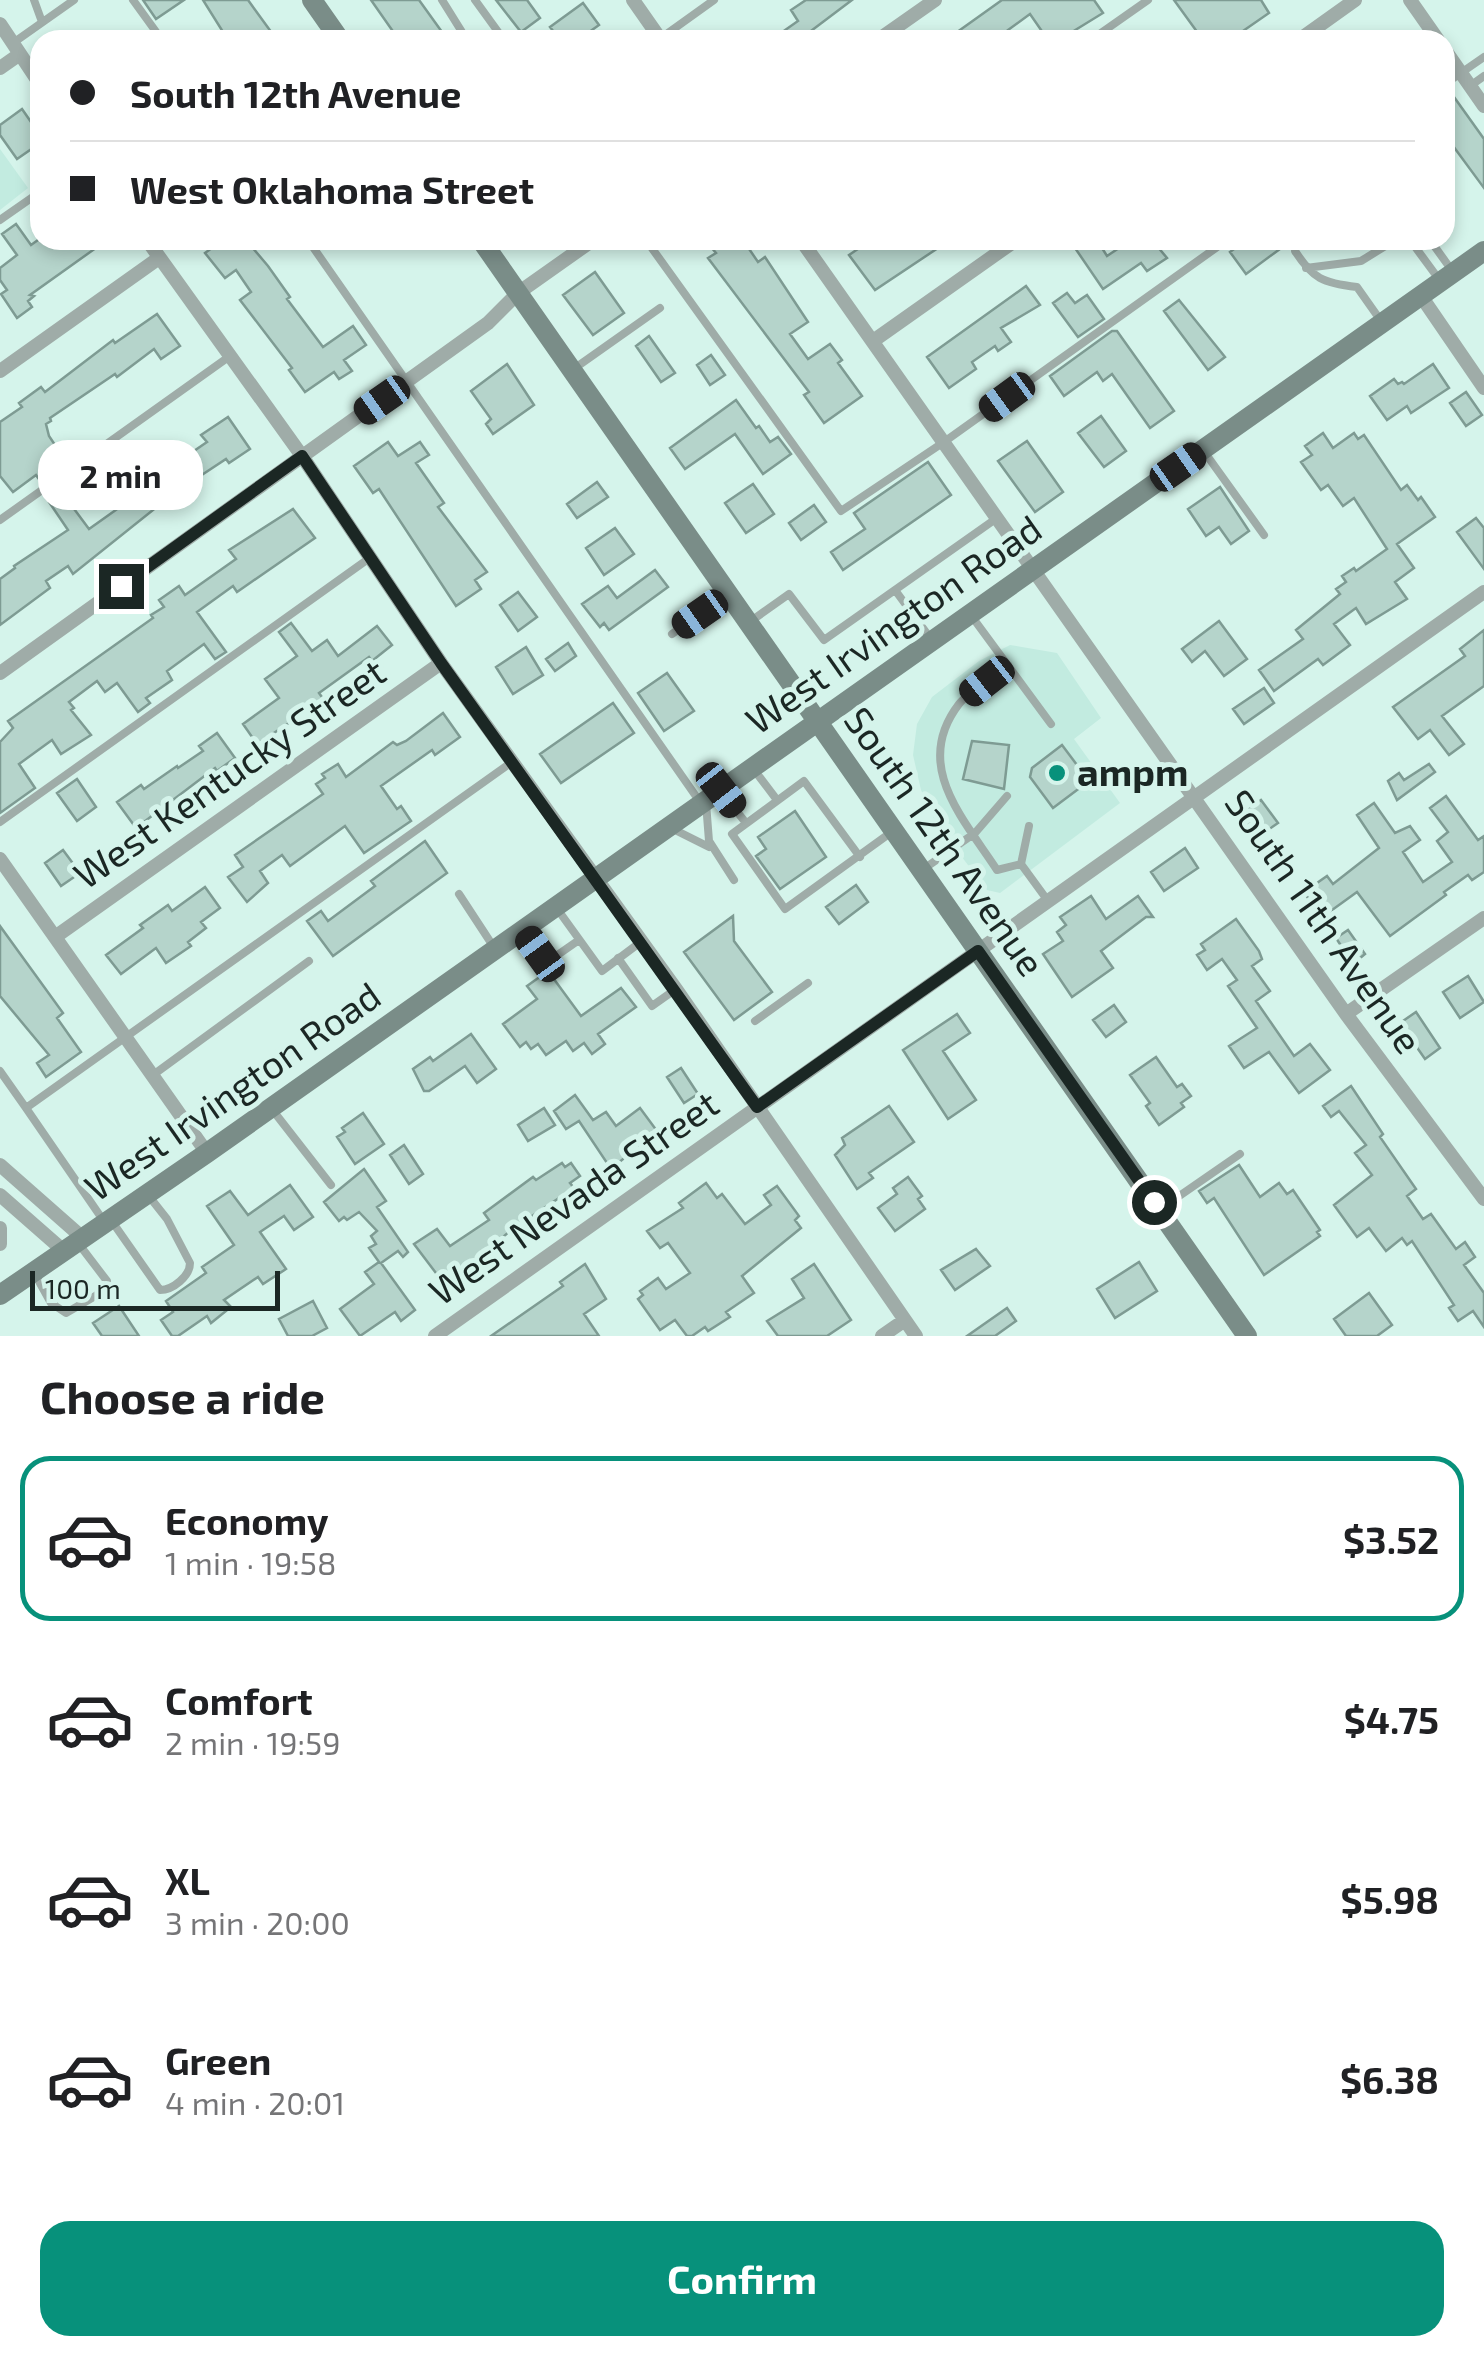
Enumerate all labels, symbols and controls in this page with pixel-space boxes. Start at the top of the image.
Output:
text: South 12th Avenue [130,70,462,116]
text: West Oklahoma Street [130,166,534,212]
car [974,367,1040,427]
car [349,371,415,429]
car [1145,438,1211,496]
callout: 2 min [38,441,204,511]
text: 2 min [80,456,161,494]
street label: West Irvington Road [736,504,1049,743]
route end [99,564,144,609]
car [667,585,733,643]
street label: West Kentucky Street [64,647,394,897]
car [954,651,1020,711]
street label: South 12th Avenue [836,698,1056,984]
place label: ampm [1077,748,1188,794]
car [691,757,751,823]
marker: ampm [1046,762,1068,784]
street label: South 11th Avenue [1217,780,1433,1062]
car [510,921,570,987]
street label: West Irvington Road [75,971,388,1210]
street label: West Nevada Street [419,1079,726,1313]
route start [1132,1180,1177,1225]
scale bar [30,1266,280,1310]
text: 100 m [45,1271,121,1305]
text: Choose a ride [40,1369,325,1423]
icon: car [45,1494,135,1584]
text: Economy [165,1497,329,1543]
text: $3.52 [1343,1516,1439,1562]
text: 1 min · 19:58 [165,1543,336,1581]
icon: car [45,1674,135,1764]
text: Comfort [165,1677,313,1723]
text: $4.75 [1344,1696,1439,1742]
text: 2 min · 19:59 [165,1723,341,1761]
icon: car [45,1854,135,1944]
text: XL [165,1857,210,1903]
text: $5.98 [1341,1876,1439,1922]
text: 3 min · 20:00 [165,1903,350,1941]
icon: car [45,2034,135,2124]
text: Green [165,2037,271,2083]
text: $6.38 [1340,2056,1439,2102]
text: 4 min · 20:01 [165,2083,345,2121]
button: Confirm [40,2221,1444,2336]

